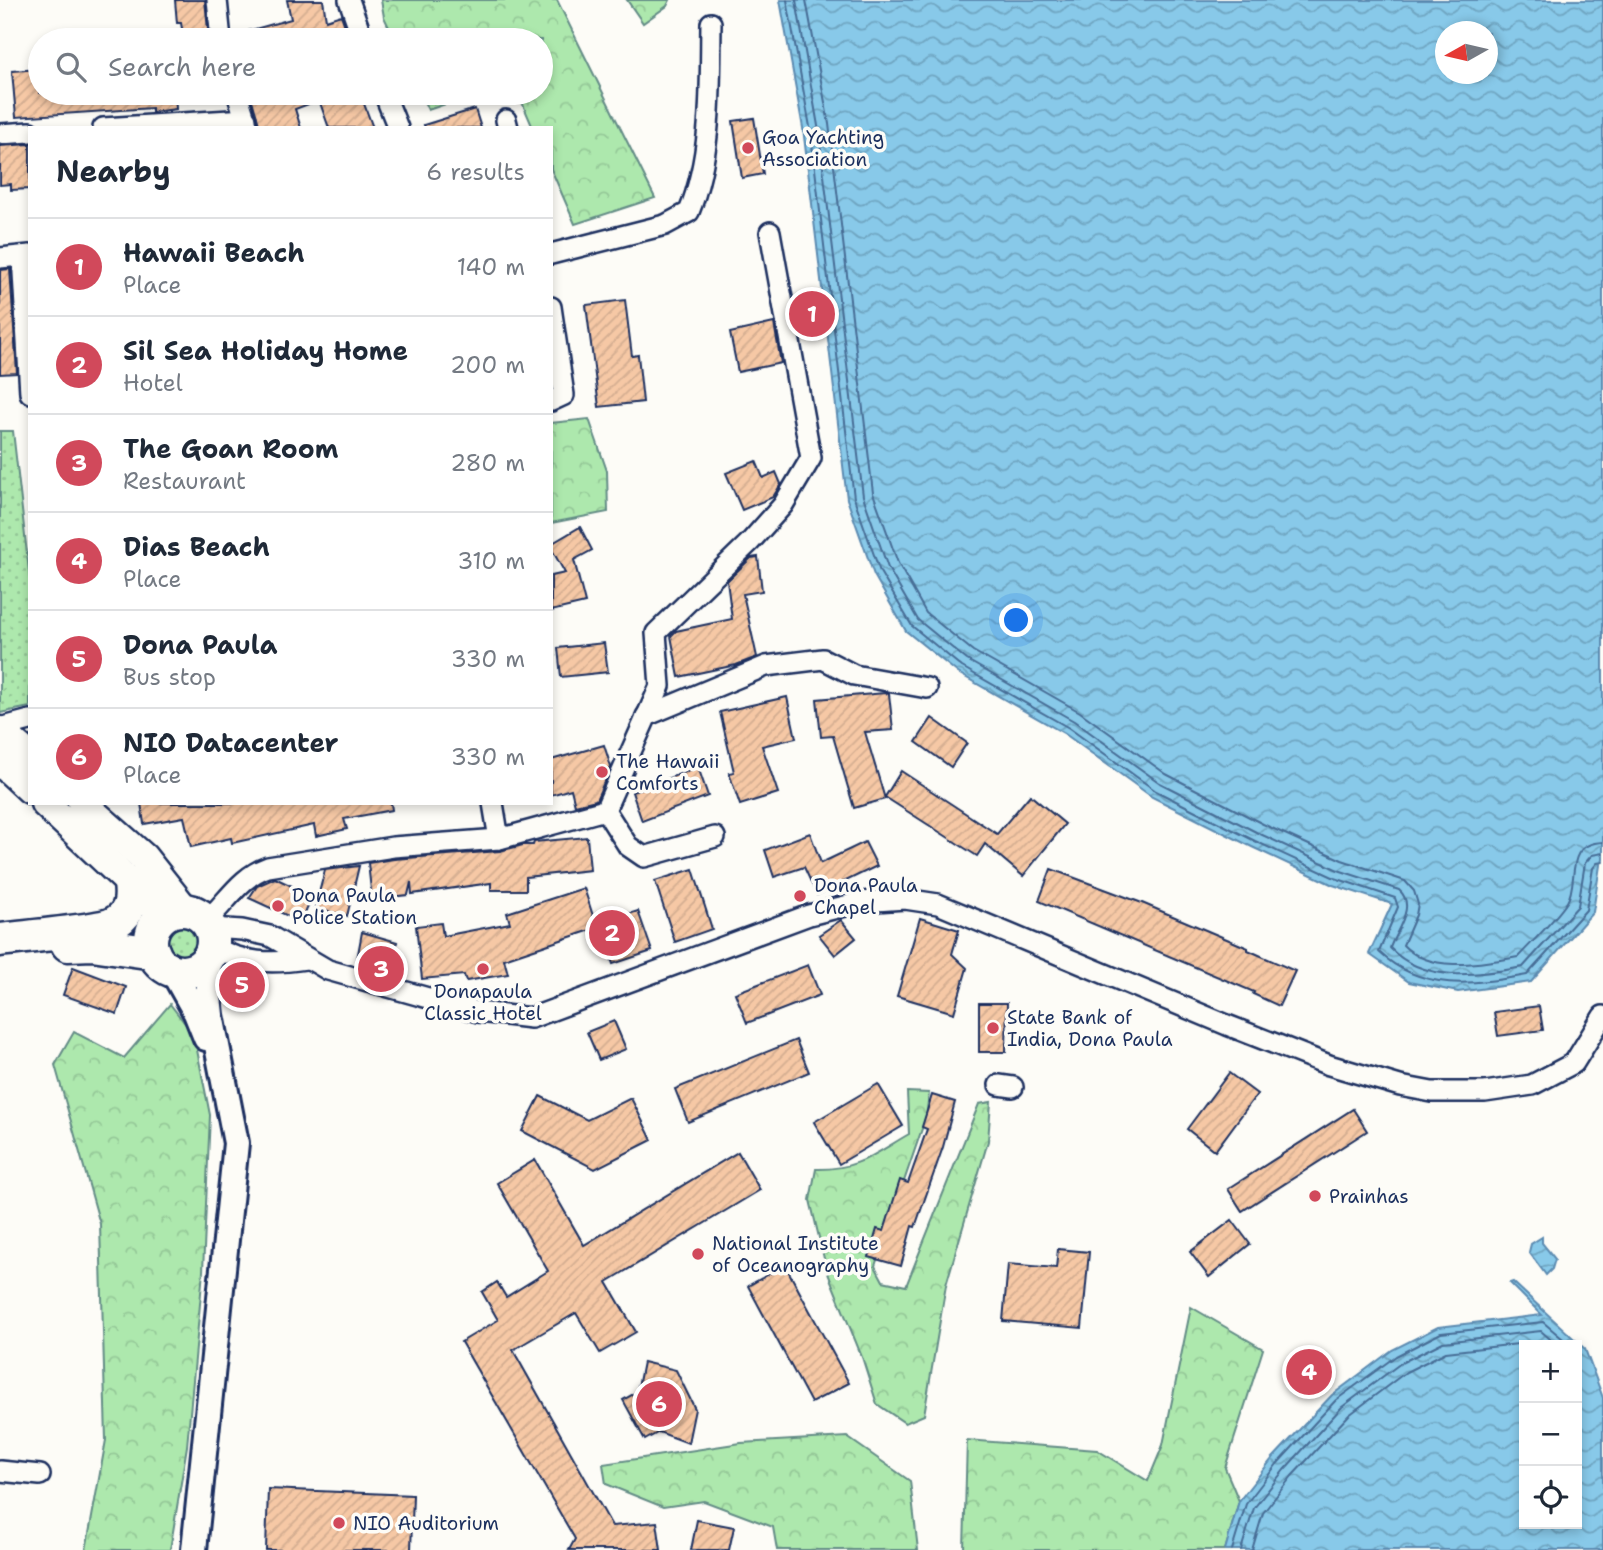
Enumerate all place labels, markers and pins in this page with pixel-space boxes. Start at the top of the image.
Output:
place label: Goa Yachting Association [762,125,884,172]
marker: Goa Yachting Association [740,140,756,156]
pin: 1 [789,288,835,340]
place label: The Hawaii Comforts [616,749,720,796]
marker: The Hawaii Comforts [594,764,610,780]
place label: Dona Paula Chapel [814,873,918,920]
place label: Dona Paula Police Station [292,883,417,930]
marker: Dona Paula Chapel [792,888,808,904]
marker: Dona Paula Police Station [270,898,286,914]
pin: 2 [589,907,635,959]
pin: 3 [358,943,404,995]
pin: 5 [219,959,265,1011]
marker: Donapaula Classic Hotel [475,961,491,977]
place label: Donapaula Classic Hotel [424,979,542,1026]
place label: State Bank of India, Dona Paula [1007,1005,1173,1052]
marker: State Bank of India, Dona Paula [985,1020,1001,1036]
place label: Prainhas [1329,1184,1409,1209]
marker: Prainhas [1307,1188,1323,1204]
place label: National Institute of Oceanography [712,1231,879,1278]
marker: National Institute of Oceanography [690,1246,706,1262]
pin: 4 [1286,1346,1332,1398]
pin: 6 [636,1378,682,1430]
place label: NIO Auditorium [353,1511,499,1536]
marker: NIO Auditorium [331,1515,347,1531]

